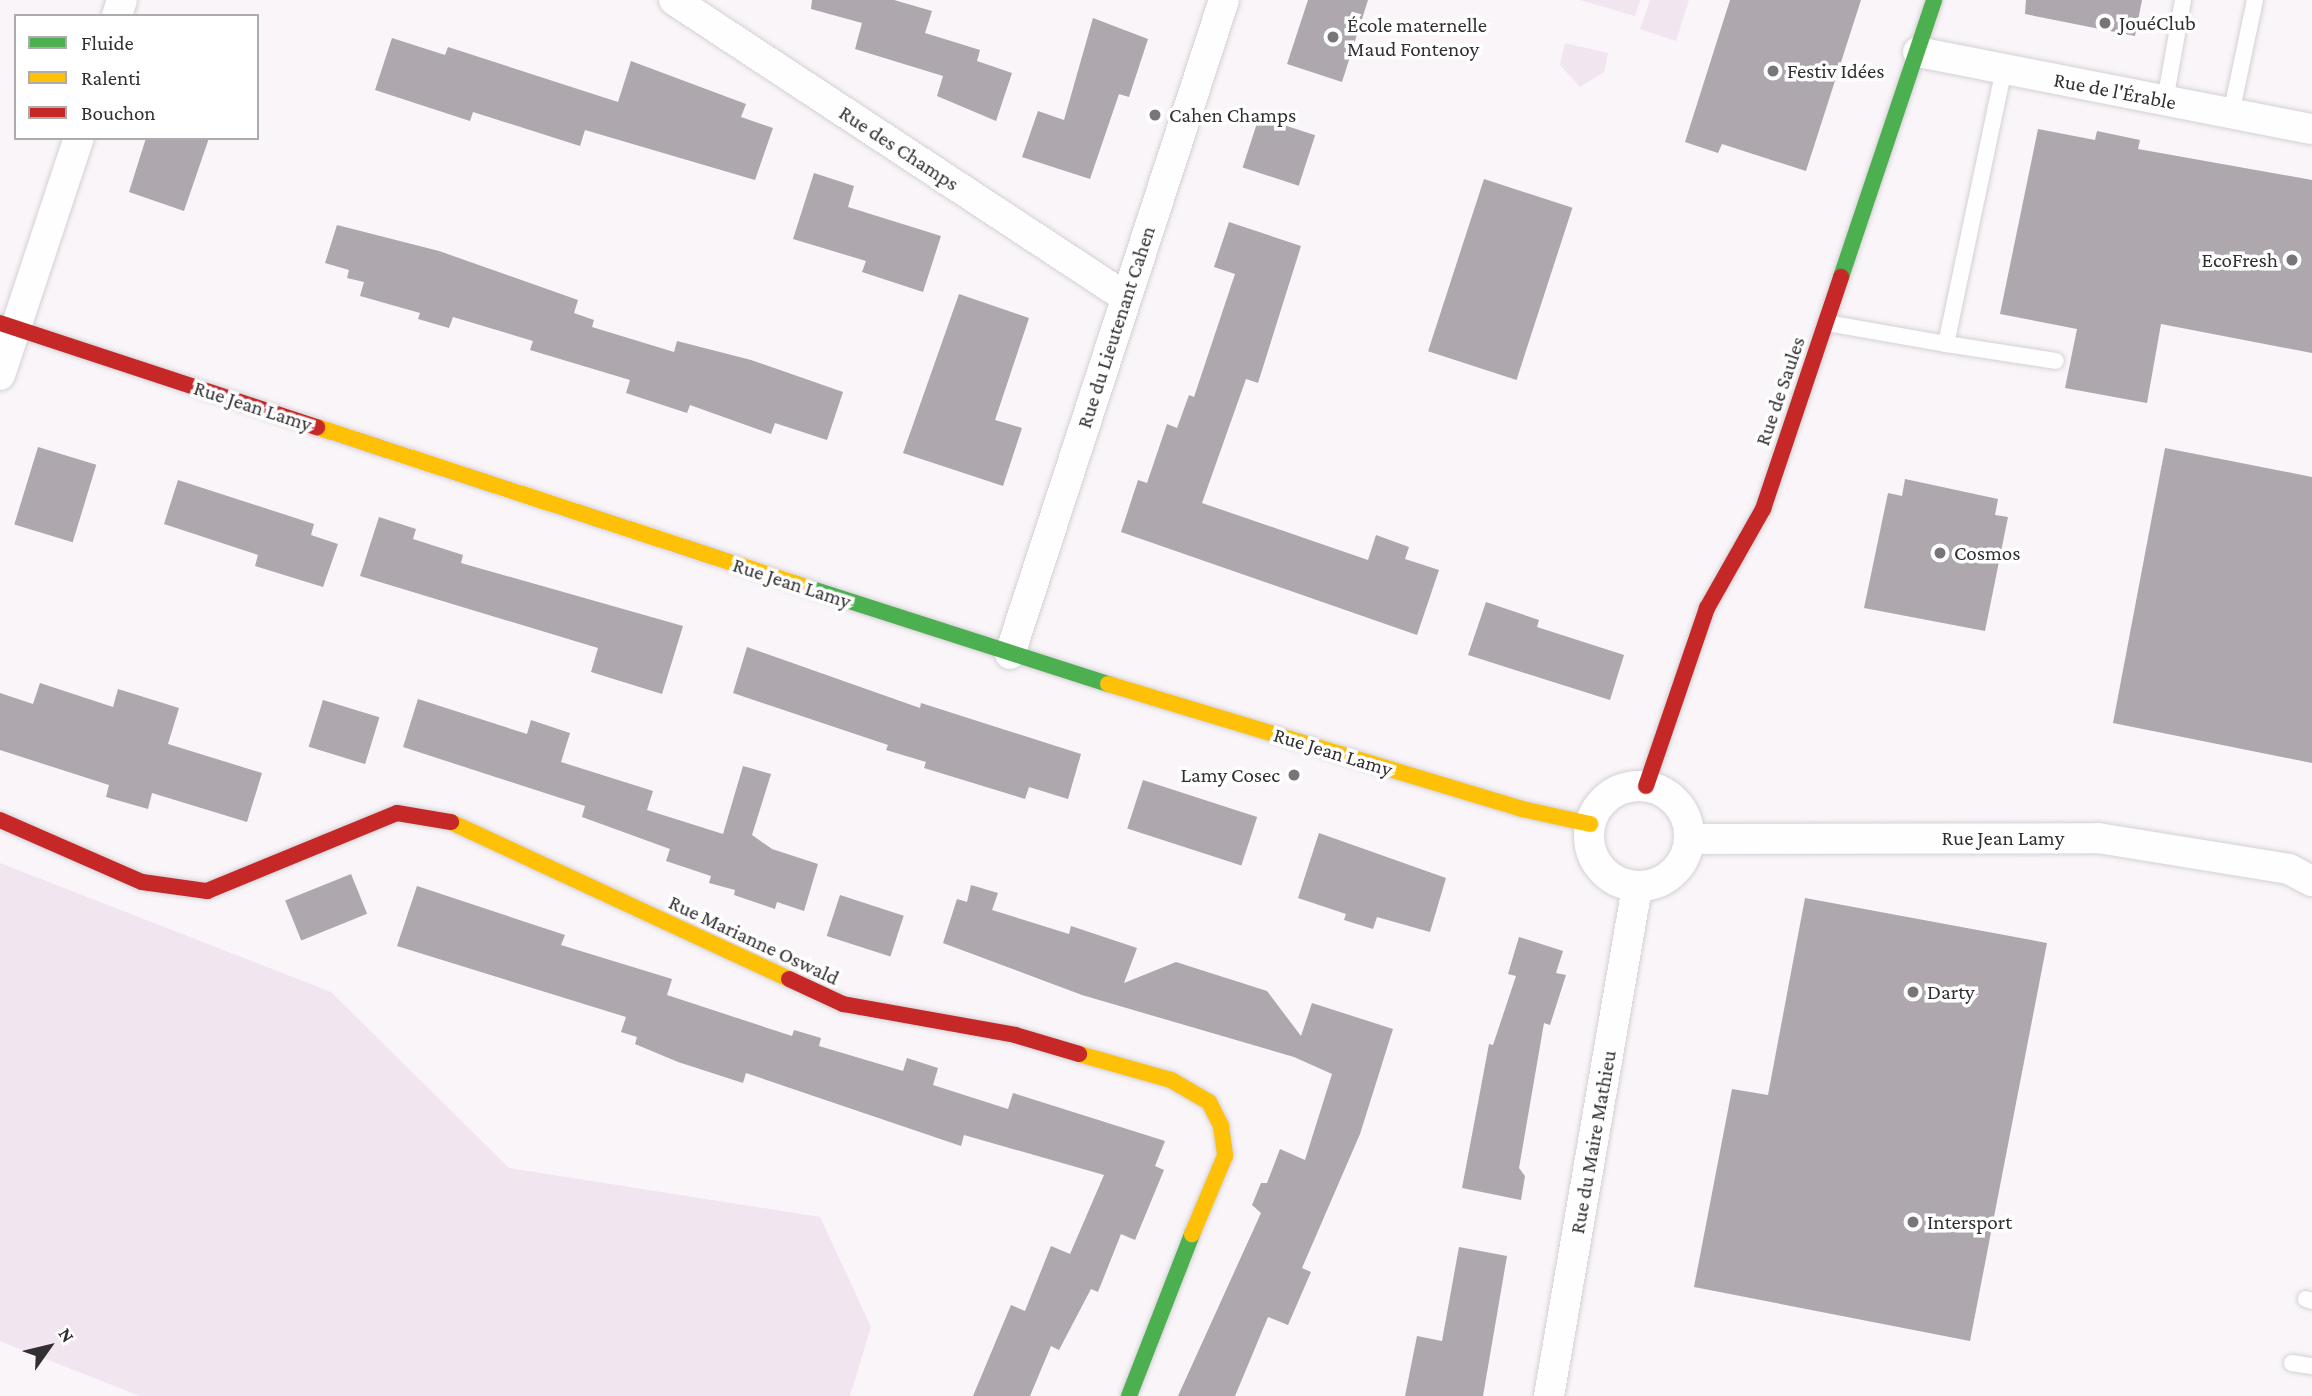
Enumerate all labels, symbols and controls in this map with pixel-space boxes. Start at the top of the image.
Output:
place label: JouéClub [2119,10,2196,36]
place label: École maternelle Maud Fontenoy [1347,12,1487,62]
legend [14,14,259,140]
marker: JouéClub [2097,15,2113,31]
marker: École maternelle Maud Fontenoy [1325,29,1341,45]
text: Fluide [81,31,134,55]
place label: Festiv Idées [1787,58,1885,84]
marker: Festiv Idées [1765,63,1781,79]
text: Ralenti [81,66,141,90]
street label: Rue de l'Érable [2052,67,2178,115]
street label: Rue des Champs [834,100,964,196]
text: Bouchon [81,101,156,125]
place label: Cahen Champs [1169,102,1296,128]
marker: Cahen Champs [1147,107,1163,123]
street label: Rue du Lieutenant Cahen [1071,223,1161,431]
place label: EcoFresh [2202,247,2278,273]
marker: EcoFresh [2284,252,2300,268]
street label: Rue de Saules [1750,333,1810,449]
street label: Rue Jean Lamy [191,375,315,437]
place label: Cosmos [1954,540,2020,566]
marker: Cosmos [1932,545,1948,561]
street label: Rue Jean Lamy [730,552,854,614]
street label: Rue Jean Lamy [1271,722,1395,782]
place label: Lamy Cosec [1180,762,1280,788]
marker: Lamy Cosec [1286,767,1302,783]
street label: Rue Jean Lamy [1942,825,2064,851]
street label: Rue Marianne Oswald [665,889,843,991]
place label: Darty [1927,979,1975,1005]
marker: Darty [1905,984,1921,1000]
street label: Rue du Maire Mathieu [1564,1048,1622,1236]
place label: Intersport [1927,1209,2012,1235]
marker: Intersport [1905,1214,1921,1230]
north arrow [14,1312,84,1382]
text: N [54,1324,79,1346]

